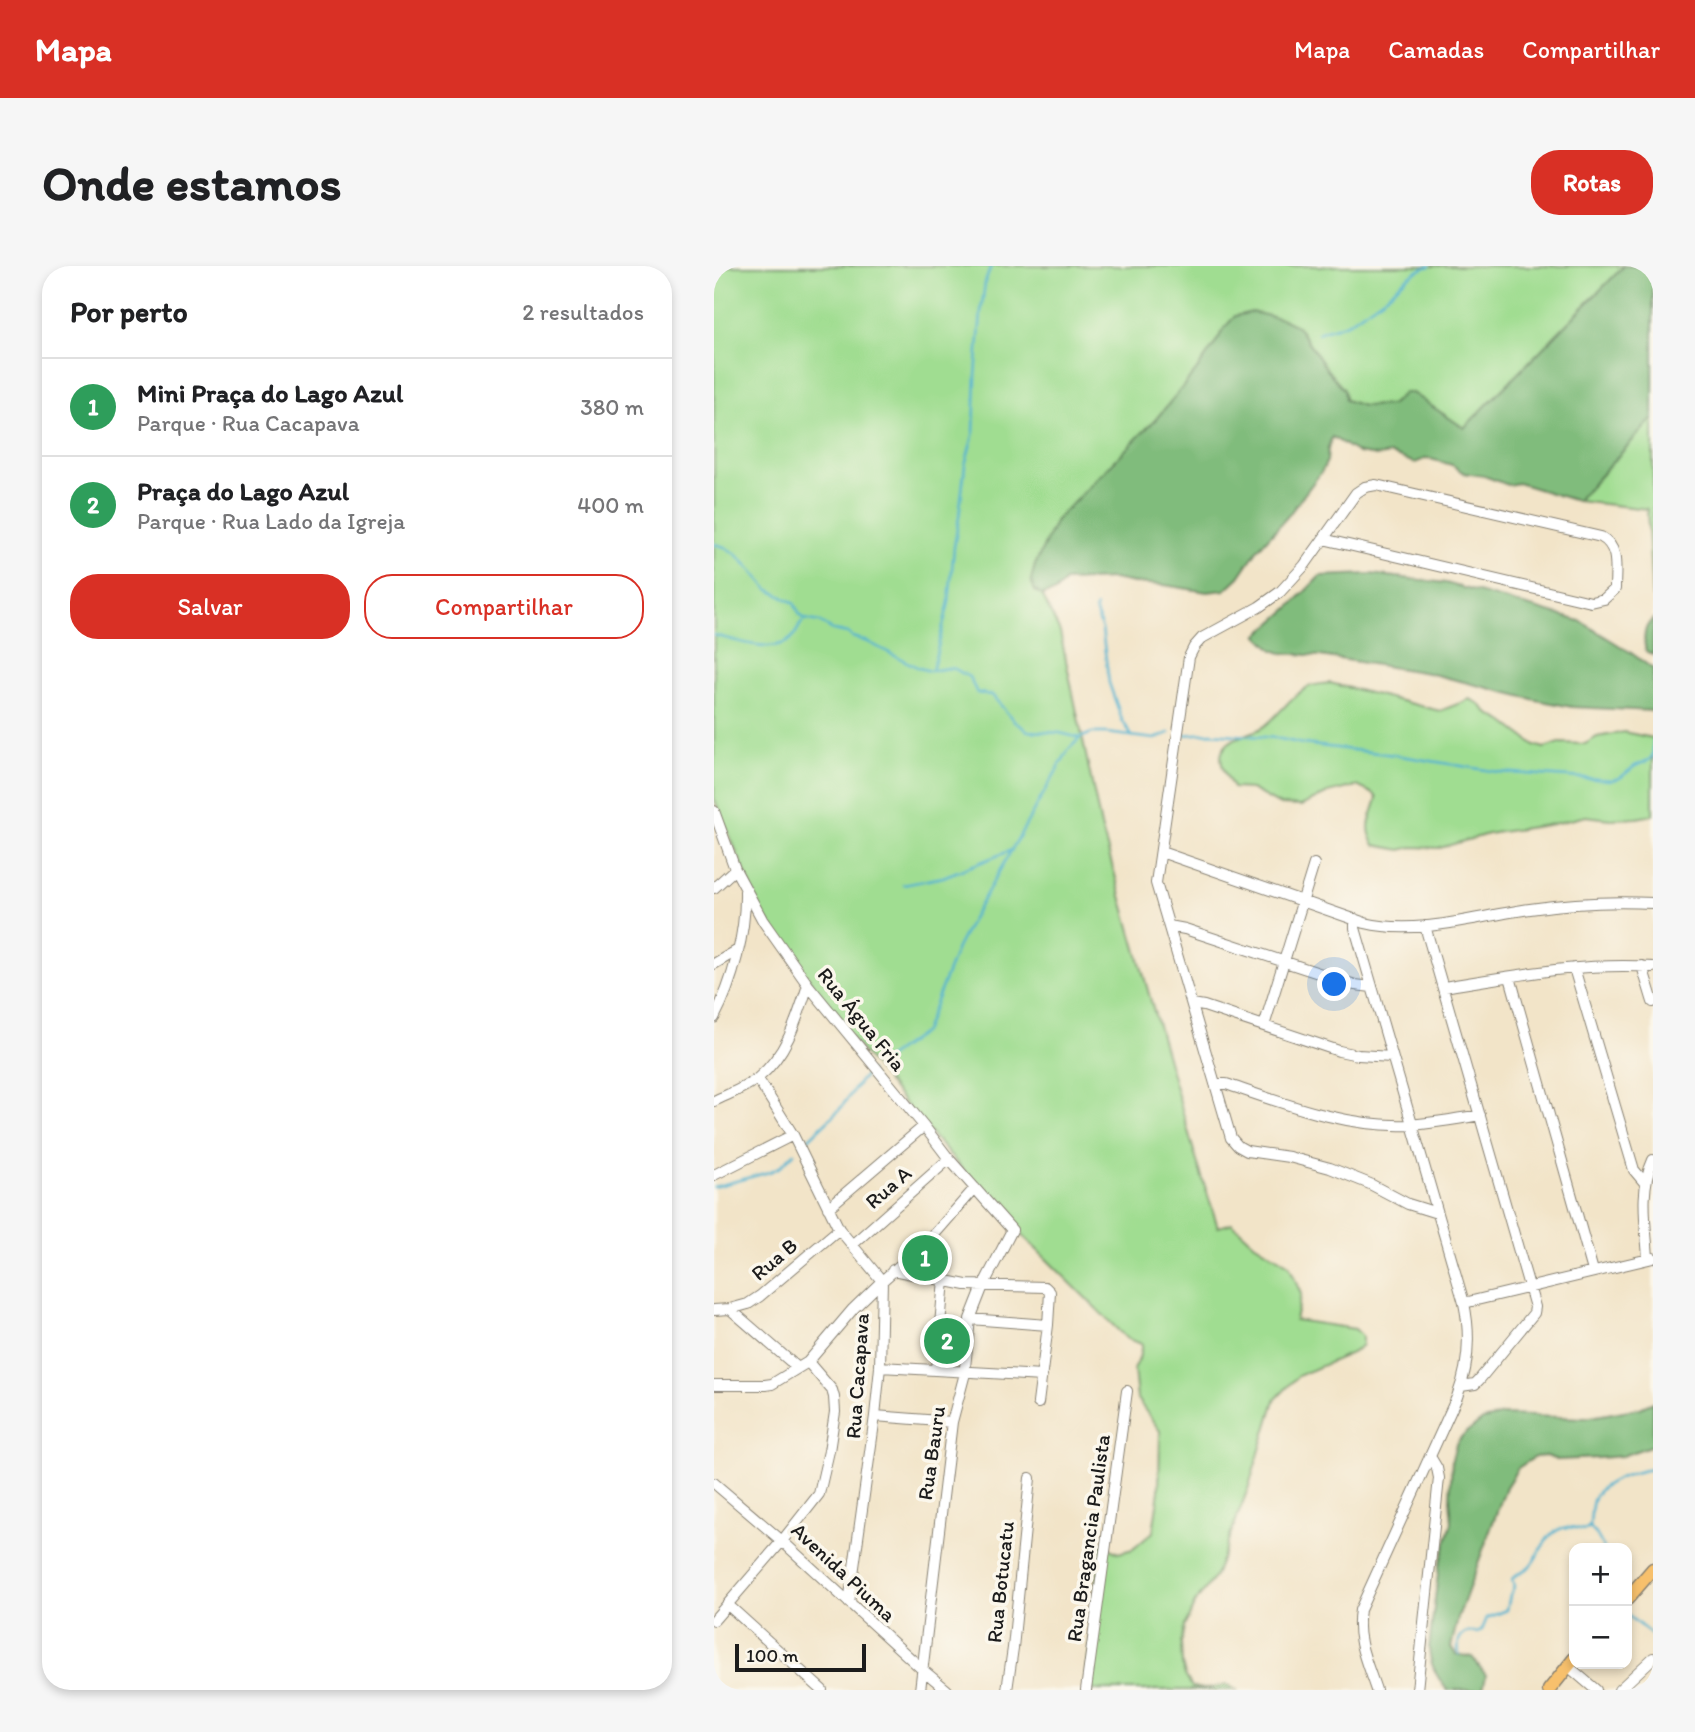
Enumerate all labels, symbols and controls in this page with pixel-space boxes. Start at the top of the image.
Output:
text: Mapa [35,30,112,69]
text: Mapa [1294,35,1350,64]
text: Camadas [1388,35,1484,64]
text: Compartilhar [1522,35,1660,64]
button: Rotas [1531,150,1653,215]
text: Onde estamos [42,153,342,212]
text: Por perto [70,293,188,330]
text: 2 resultados [522,298,644,326]
text: Mini Praça do Lago Azul [137,377,403,409]
text: 1 [88,393,98,421]
text: 380 m [580,393,644,421]
text: Parque · Rua Cacapava [137,409,360,437]
text: Praça do Lago Azul [137,475,349,507]
text: 2 [87,491,99,519]
text: 400 m [577,491,644,519]
text: Parque · Rua Lado da Igreja [137,507,405,535]
button: Salvar [70,574,350,639]
button: Compartilhar [364,574,644,639]
street label: Rua Água Fria [813,962,911,1076]
your location [1317,967,1351,1001]
street label: Rua A [860,1160,917,1214]
pin: 1 [902,1232,948,1284]
street label: Rua B [746,1233,802,1285]
street label: Rua Cacapava [840,1312,874,1440]
pin: 2 [924,1315,970,1367]
street label: Rua Bauru [912,1404,950,1502]
street label: Rua Bragancia Paulista [1061,1433,1115,1643]
street label: Avenida Piuma [787,1517,902,1627]
street label: Rua Botucatu [981,1520,1019,1644]
map controls [1569,1543,1632,1669]
button: + [1569,1543,1632,1606]
button: − [1569,1606,1632,1669]
scale bar [735,1641,866,1673]
text: 100 m [746,1644,798,1667]

